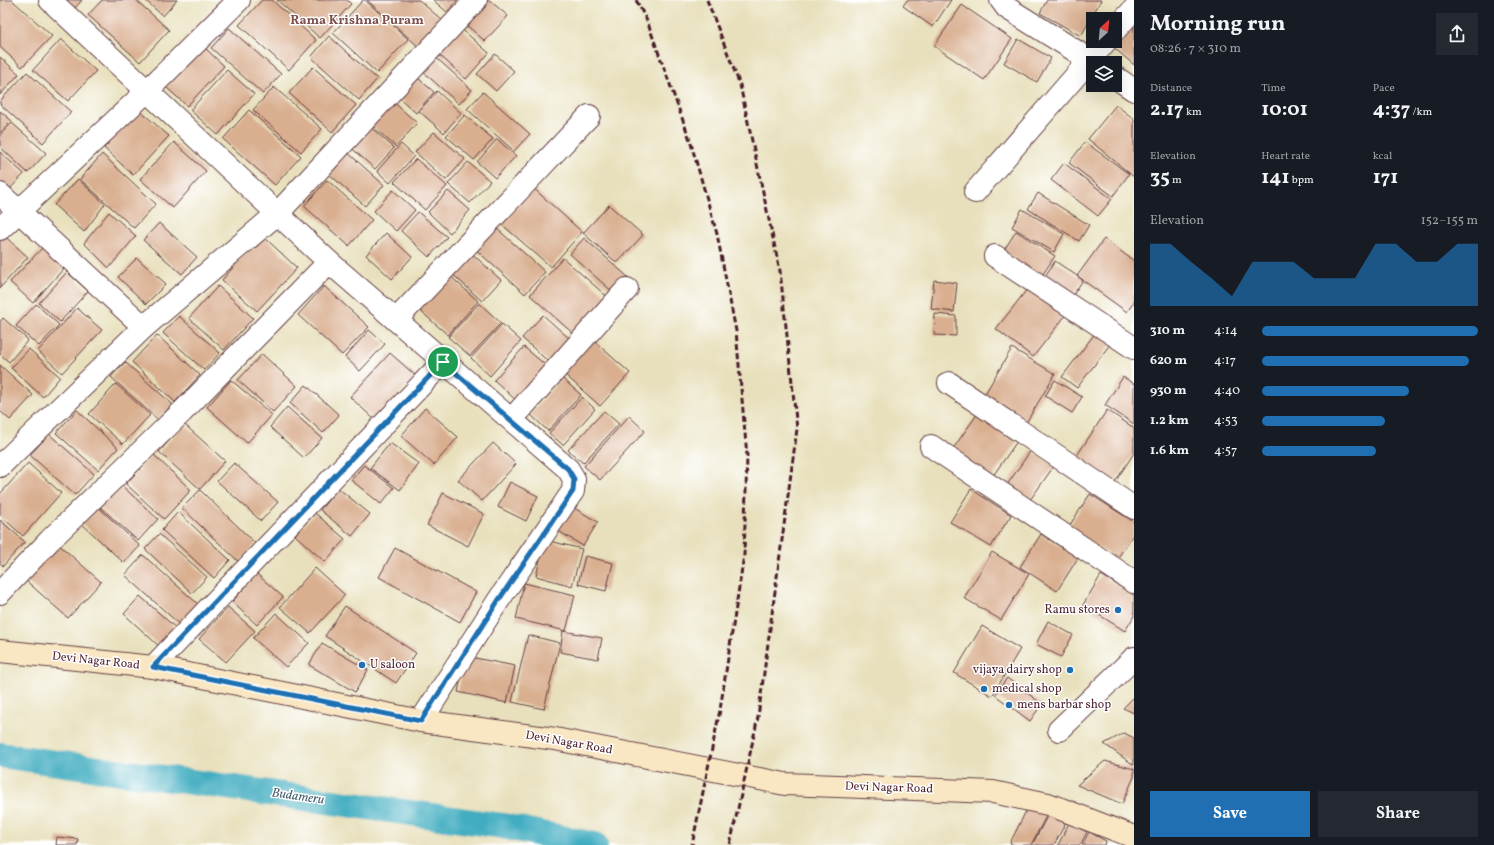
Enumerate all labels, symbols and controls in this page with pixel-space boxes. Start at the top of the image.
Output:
text: Morning run [1150,9,1285,40]
district label: Rama Krishna Puram [290,12,424,30]
north arrow [1086,12,1122,48]
map controls [1086,12,1122,92]
button: share [1436,13,1478,55]
text: 08:26 · 7 × 310 m [1150,40,1241,58]
button: layers [1086,56,1122,92]
text: Distance [1150,81,1192,96]
text: Time [1261,81,1285,96]
text: Pace [1373,81,1395,96]
text: 2.17 [1150,96,1184,124]
text: 10:01 [1261,96,1308,124]
text: 4:37 [1373,96,1410,124]
text: km [1184,105,1202,120]
text: /km [1410,105,1432,120]
text: Elevation [1150,149,1196,164]
text: Heart rate [1261,149,1310,164]
text: kcal [1373,149,1392,164]
text: 35 [1150,164,1170,192]
text: 141 [1261,164,1290,192]
text: 171 [1373,164,1398,192]
text: m [1170,173,1182,188]
text: bpm [1290,173,1314,188]
text: Elevation [1150,212,1204,230]
text: 152–155 m [1421,212,1478,230]
text: 310 m [1150,322,1185,340]
text: 4:14 [1214,322,1238,340]
pin [426,345,460,379]
icon: arrive [432,351,454,373]
text: 620 m [1150,352,1187,370]
text: 4:17 [1214,352,1236,370]
text: 930 m [1150,382,1187,400]
text: 4:40 [1214,382,1240,400]
text: 1.2 km [1150,412,1189,430]
text: 4:53 [1214,412,1238,430]
text: 1.6 km [1150,442,1189,460]
text: 4:57 [1214,442,1237,460]
place label: Ramu stores [1045,602,1110,618]
marker: Ramu stores [1113,605,1123,615]
street label: Devi Nagar Road [51,648,141,674]
place label: U saloon [370,657,415,673]
marker: U saloon [357,660,367,670]
place label: vijaya dairy shop [973,662,1062,678]
marker: vijaya dairy shop [1065,665,1075,675]
place label: medical shop [992,681,1062,697]
marker: medical shop [979,684,989,694]
place label: mens barbar shop [1017,697,1111,713]
marker: mens barbar shop [1004,700,1014,710]
street label: Devi Nagar Road [524,727,614,759]
street label: Devi Nagar Road [845,778,934,798]
water label: Budameru [270,784,326,810]
button: Save [1150,791,1310,837]
button: Share [1318,791,1478,837]

